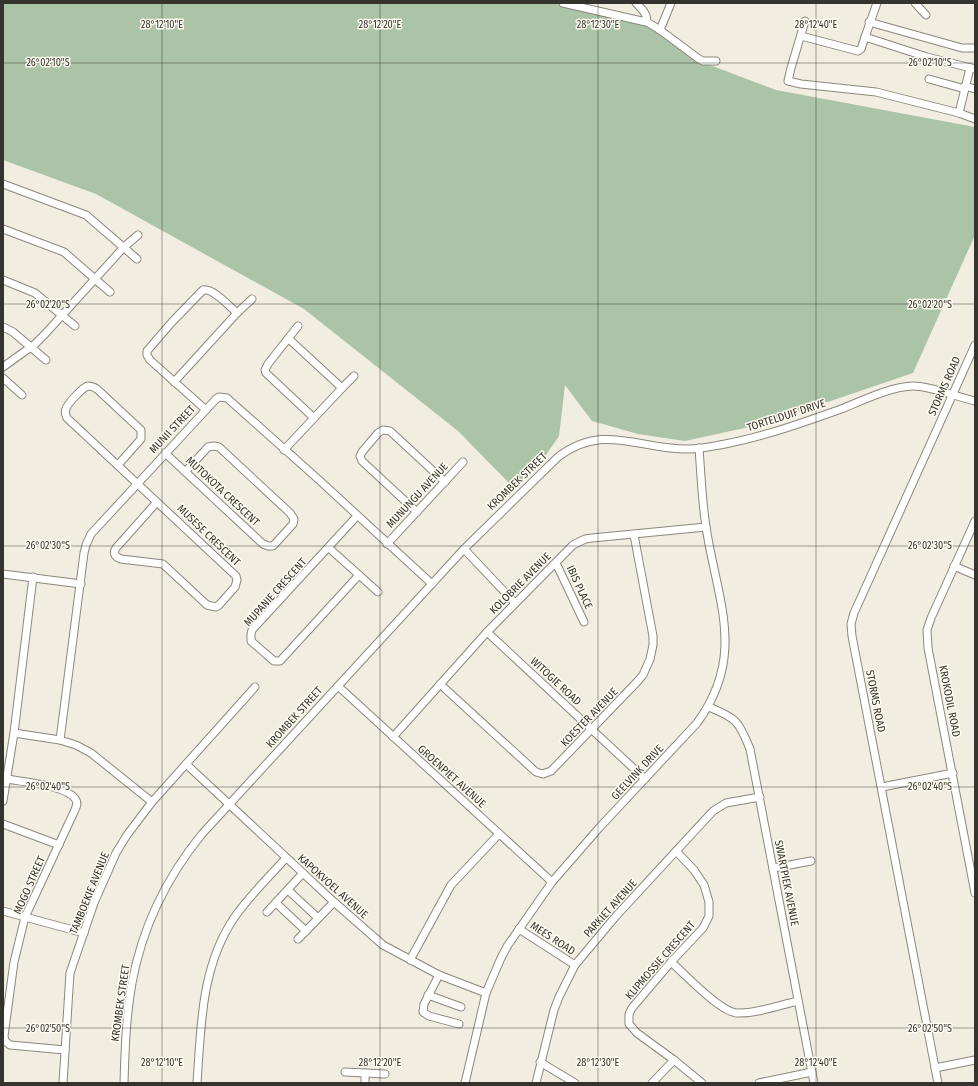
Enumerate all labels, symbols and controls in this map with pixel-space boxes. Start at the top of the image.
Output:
text: 28°12'10"E [141,19,183,31]
text: 28°12'20"E [359,19,402,31]
text: 28°12'30"E [577,19,620,31]
text: 28°12'40"E [795,19,838,31]
text: 26°02'10"S [26,57,70,69]
text: 26°02'10"S [908,57,952,69]
text: 26°02'20"S [26,299,70,311]
text: 26°02'20"S [908,299,952,311]
street label: STORMS ROAD [926,355,963,418]
street label: TORTELDUIF DRIVE [745,397,827,434]
street label: MUNII STREET [147,402,199,456]
street label: KROMBEK STREET [485,449,550,513]
street label: MUTOKOTA CRESCENT [183,454,263,529]
street label: MUNUNGU AVENUE [384,460,451,531]
street label: MUSESE CRESCENT [174,502,243,569]
text: 26°02'30"S [26,540,70,552]
text: 26°02'30"S [908,540,952,552]
street label: KOLOBRIE AVENUE [487,550,554,617]
street label: MUPANIE CRESCENT [241,555,310,629]
street label: IBIS PLACE [564,563,595,611]
street label: WITOGIE ROAD [528,655,584,708]
street label: KROKODIL ROAD [936,664,963,738]
street label: STORMS ROAD [863,669,888,733]
street label: KROMBEK STREET [264,683,326,751]
street label: KOESTER AVENUE [558,685,621,749]
street label: GROENPIET AVENUE [415,742,488,810]
street label: GEELVINK DRIVE [609,742,666,802]
text: 26°02'40"S [26,781,70,793]
text: 26°02'40"S [908,781,952,793]
street label: SWARTPIEK AVENUE [772,839,801,927]
street label: TAMBOEKIE AVENUE [67,850,112,936]
street label: KAPOKVOEL AVENUE [295,851,370,921]
street label: MOGO STREET [11,853,48,916]
street label: PARKIET AVENUE [581,877,640,940]
street label: KLIPMOSSIE CRESCENT [623,918,699,1002]
street label: MEES ROAD [528,919,578,958]
street label: KROMBEK STREET [109,963,132,1042]
text: 26°02'50"S [26,1023,70,1035]
text: 26°02'50"S [908,1023,952,1035]
text: 28°12'10"E [141,1057,183,1069]
text: 28°12'20"E [359,1057,402,1069]
text: 28°12'30"E [577,1057,620,1069]
text: 28°12'40"E [795,1057,838,1069]

